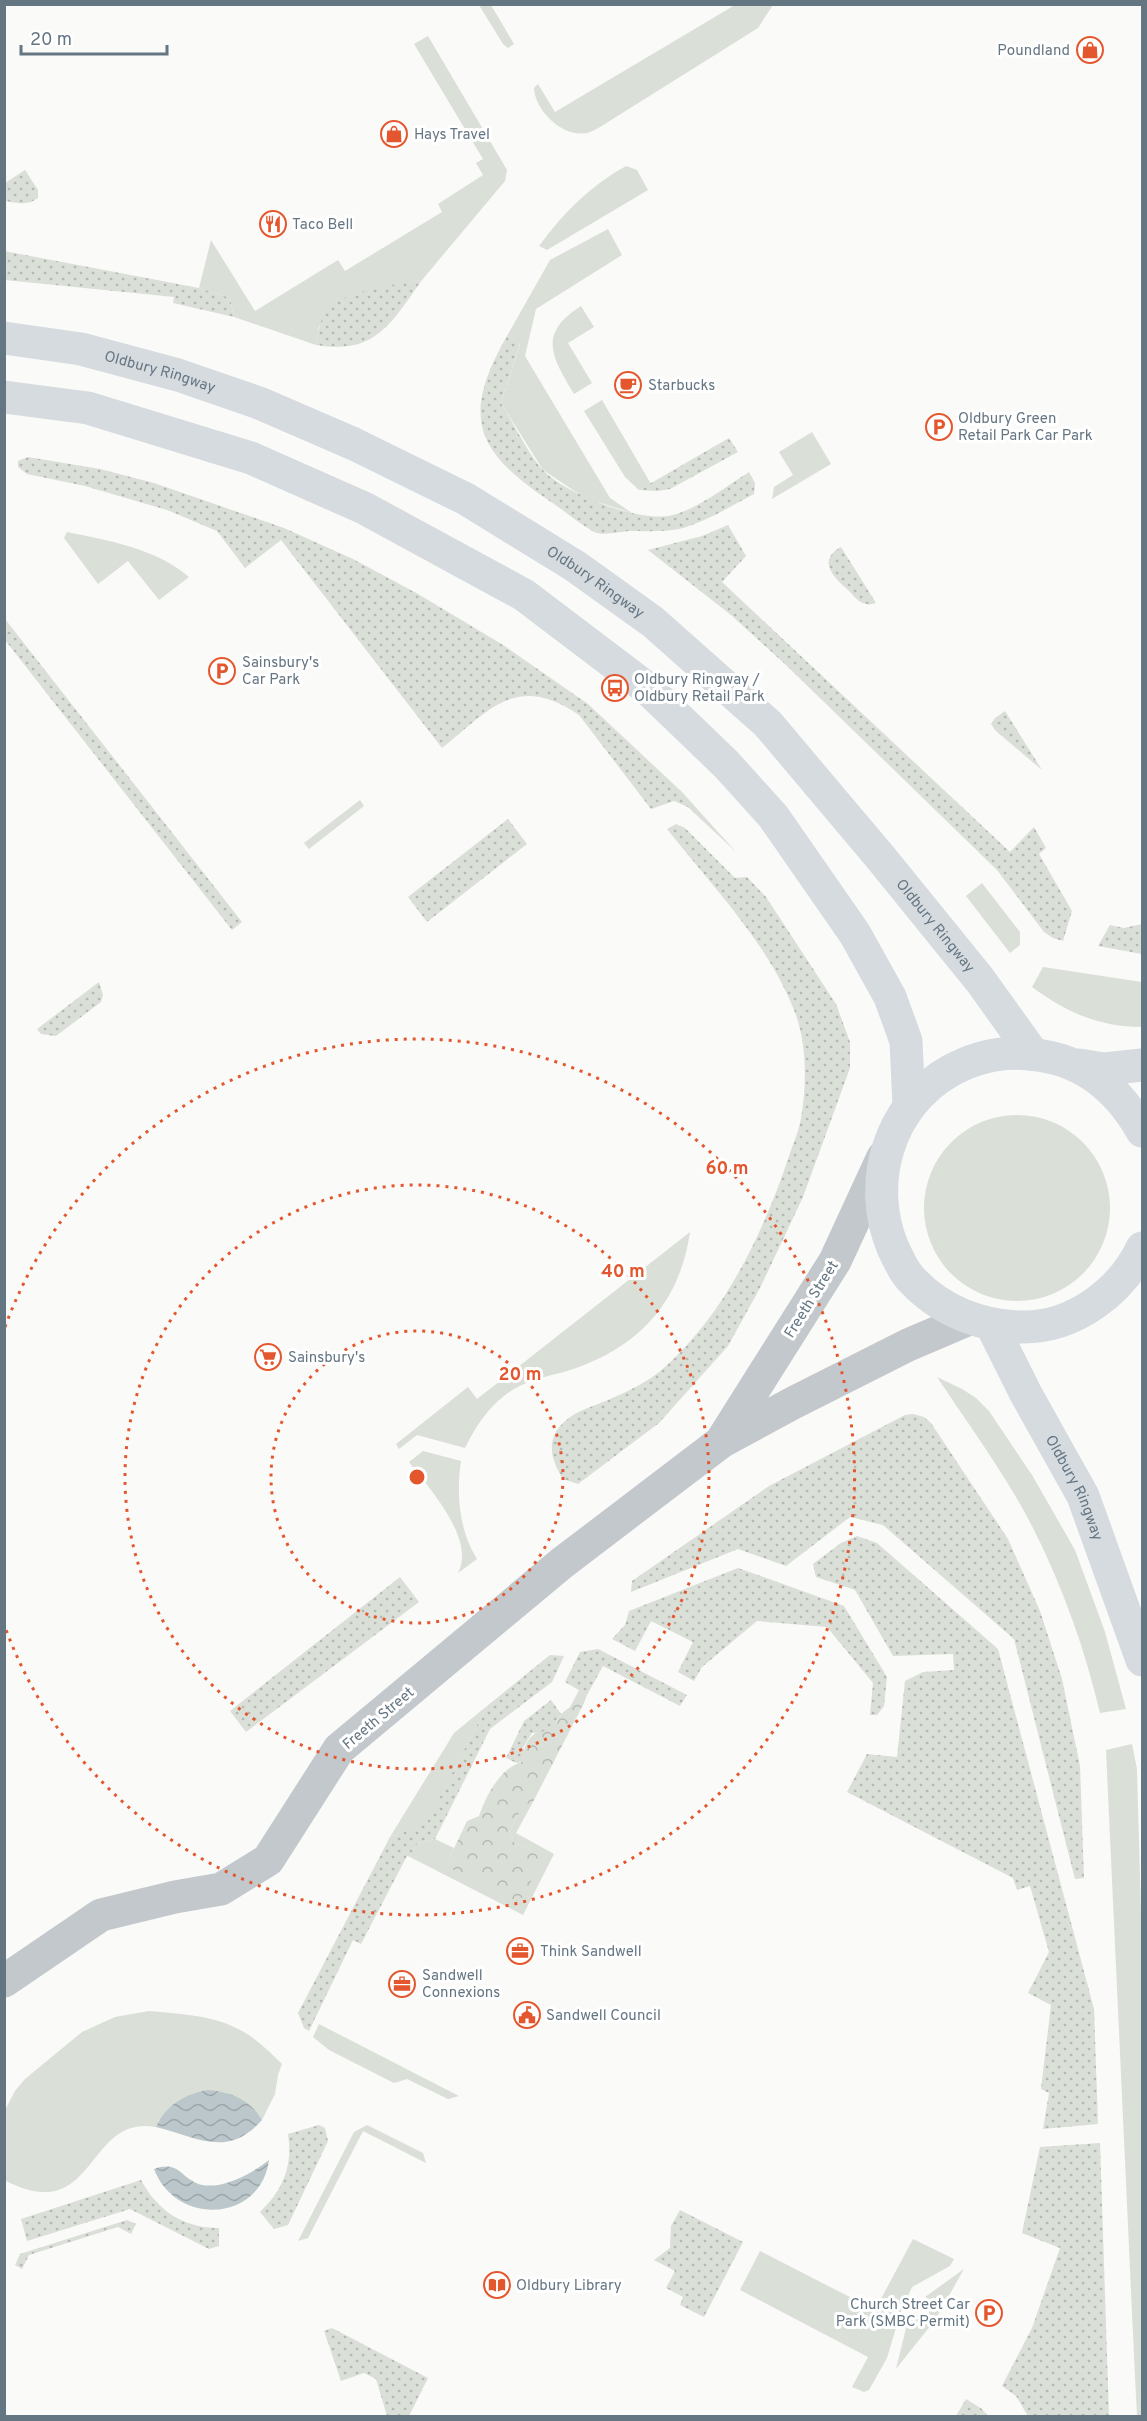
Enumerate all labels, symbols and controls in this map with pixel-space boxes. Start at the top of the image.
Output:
scale bar [21,18,166,56]
text: 20 m [30,29,72,52]
shop icon: Poundland [1075,35,1105,65]
place label: Poundland [997,42,1070,61]
shop icon: Hays Travel [379,119,409,149]
place label: Hays Travel [414,126,490,145]
restaurant icon: Taco Bell [258,209,288,239]
place label: Taco Bell [292,216,353,235]
street label: Oldbury Ringway [102,348,218,398]
cafe icon: Starbucks [613,370,643,400]
place label: Starbucks [648,377,715,396]
place label: Oldbury Green Retail Park Car Park [958,410,1093,446]
parking icon: Oldbury Green Retail Park Car Park [924,412,954,442]
street label: Oldbury Ringway [542,543,648,624]
place label: Sainsbury's Car Park [242,654,319,690]
parking icon: Sainsbury's Car Park [207,656,237,686]
place label: Oldbury Ringway / Oldbury Retail Park [634,671,765,707]
bus stop icon: Oldbury Ringway / Oldbury Retail Park [600,673,630,703]
street label: Oldbury Ringway [891,876,978,977]
text: 60 m [705,1158,749,1181]
street label: Freeth Street [781,1258,844,1342]
text: 40 m [601,1261,645,1284]
supermarket icon: Sainsbury's [253,1342,283,1372]
place label: Sainsbury's [288,1349,365,1368]
text: 20 m [498,1364,542,1387]
street label: Oldbury Ringway [1040,1432,1106,1543]
centre of rings [407,1467,427,1487]
street label: Freeth Street [339,1684,419,1755]
office icon: Think Sandwell [505,1936,535,1966]
place label: Think Sandwell [540,1943,642,1962]
place label: Sandwell Connexions [422,1967,500,2003]
office icon: Sandwell Connexions [387,1969,417,1999]
public building icon: Sandwell Council [512,2000,542,2030]
place label: Sandwell Council [546,2007,661,2026]
library icon: Oldbury Library [482,2270,512,2300]
place label: Oldbury Library [516,2277,622,2296]
place label: Church Street Car Park (SMBC Permit) [836,2296,970,2332]
parking icon: Church Street Car Park (SMBC Permit) [974,2298,1004,2328]

